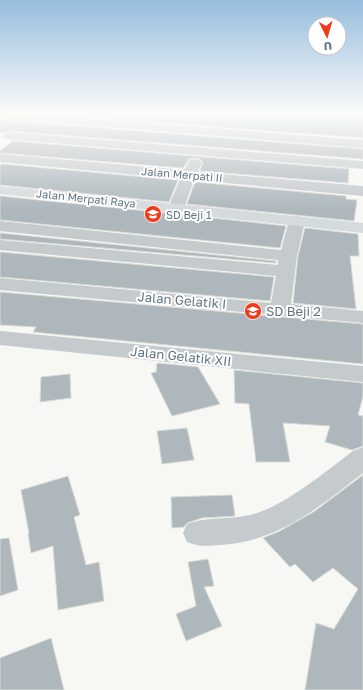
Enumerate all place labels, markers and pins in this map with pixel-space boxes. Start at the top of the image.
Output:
school or university icon: SD Beji 1 [143,204,163,224]
place label: SD Beji 1 [166,208,211,221]
school or university icon: SD Beji 2 [243,301,263,321]
place label: SD Beji 2 [266,303,321,319]

